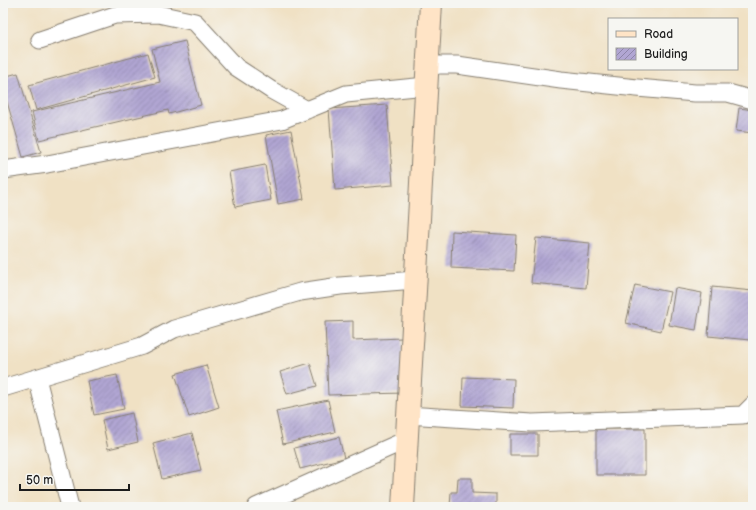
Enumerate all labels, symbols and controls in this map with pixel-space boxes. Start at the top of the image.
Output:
legend [608,18,738,70]
text: Road [644,27,673,42]
text: Building [644,47,688,62]
scale bar [20,466,129,492]
text: 50 m [26,473,53,488]

